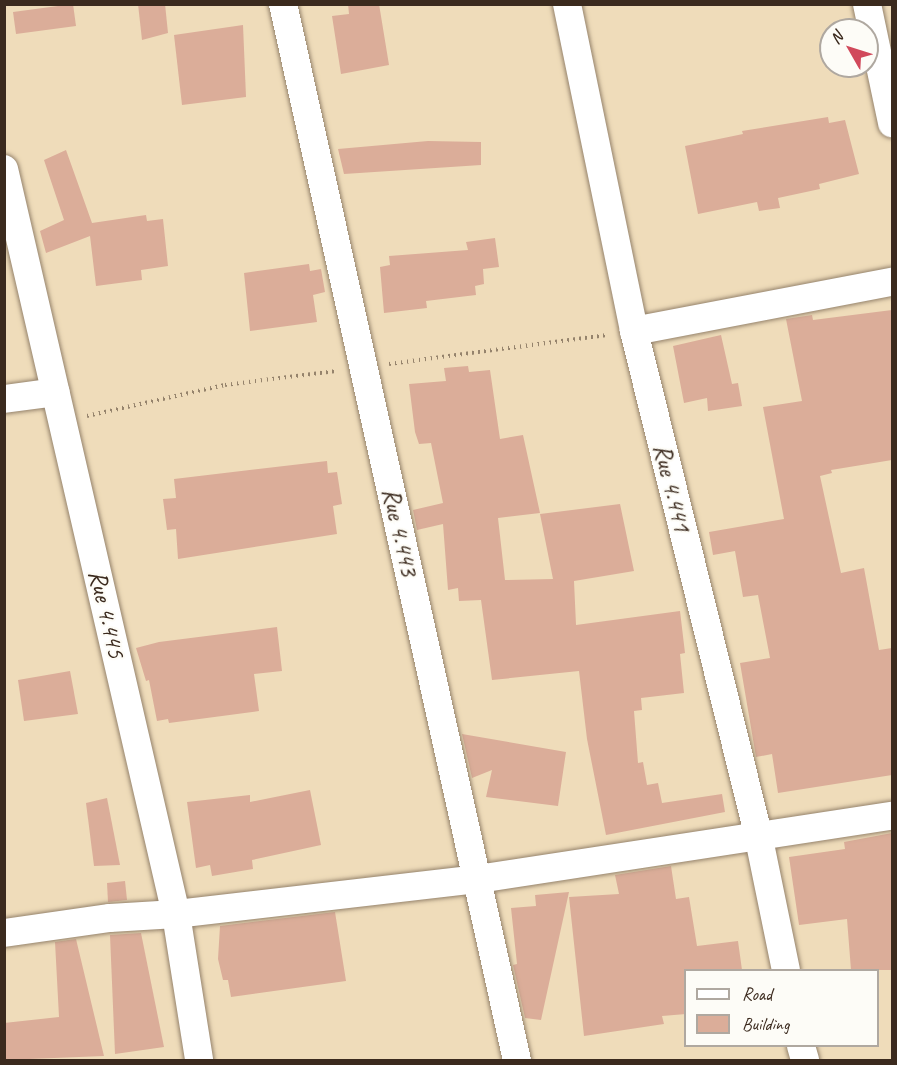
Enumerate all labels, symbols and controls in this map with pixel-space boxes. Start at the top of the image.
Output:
north arrow [819,18,879,78]
text: N [826,28,847,48]
street label: Rue 4.441 [646,441,698,535]
street label: Rue 4.443 [375,485,425,579]
street label: Rue 4.445 [82,567,132,661]
legend [684,969,879,1047]
text: Road [742,983,772,1005]
text: Building [742,1013,789,1035]

